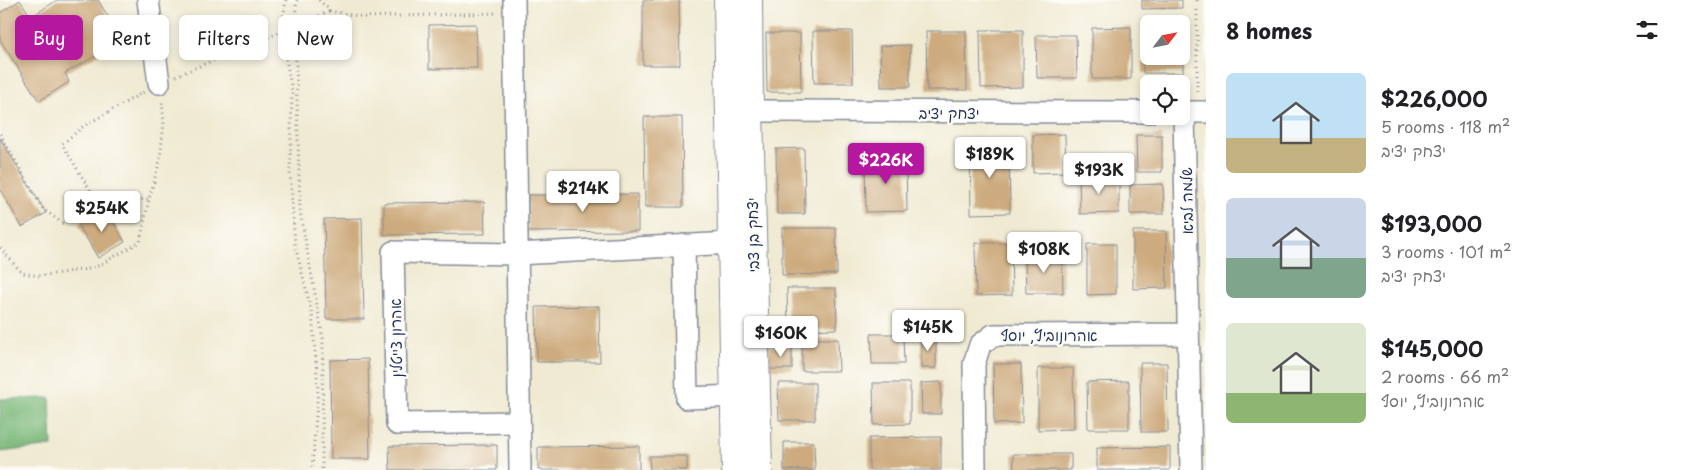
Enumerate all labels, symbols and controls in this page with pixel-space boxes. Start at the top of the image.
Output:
text: 8 homes [1226,14,1312,46]
chip: Buy [15,15,83,60]
chip: Rent [93,15,169,60]
chip: Filters [179,15,268,60]
chip: New [278,15,352,60]
north arrow [1140,15,1190,65]
map controls [1140,15,1190,125]
icon: filters [1633,16,1661,44]
button: locate [1140,75,1190,125]
text: $226,000 [1381,82,1487,114]
icon: home [1266,93,1326,153]
street label: יצחק יציב [919,101,979,124]
text: 5 rooms · 118 m² [1381,114,1510,138]
pin: $189K [955,136,1025,179]
text: יצחק יציב [1381,138,1446,162]
text: $189K [966,141,1014,165]
pin: $226K [851,142,921,185]
text: $226K [859,147,913,171]
pin: $193K [1064,152,1134,195]
text: $193K [1074,157,1124,181]
street label: שלמה לביא [1174,167,1198,235]
pin: $214K [548,170,618,213]
text: $214K [557,175,609,199]
pin: $254K [67,190,137,233]
text: $254K [75,195,129,219]
street label: יצחק בן צבי [740,197,764,273]
text: $193,000 [1381,207,1482,239]
icon: home [1266,218,1326,278]
pin: $108K [1009,232,1079,274]
text: $108K [1018,236,1070,260]
text: 3 rooms · 101 m² [1381,239,1512,263]
text: יצחק יציב [1381,263,1446,287]
street label: אהרון צייטלין [383,298,407,378]
pin: $145K [893,310,963,352]
text: $145K [903,314,953,338]
pin: $160K [746,316,816,358]
text: $160K [755,320,807,344]
street label: אהרונוביץ, יוסף [1000,323,1098,346]
text: $145,000 [1381,332,1483,364]
icon: home [1266,343,1326,403]
text: 2 rooms · 66 m² [1381,364,1509,388]
text: אהרונוביץ, יוסף [1381,388,1485,412]

